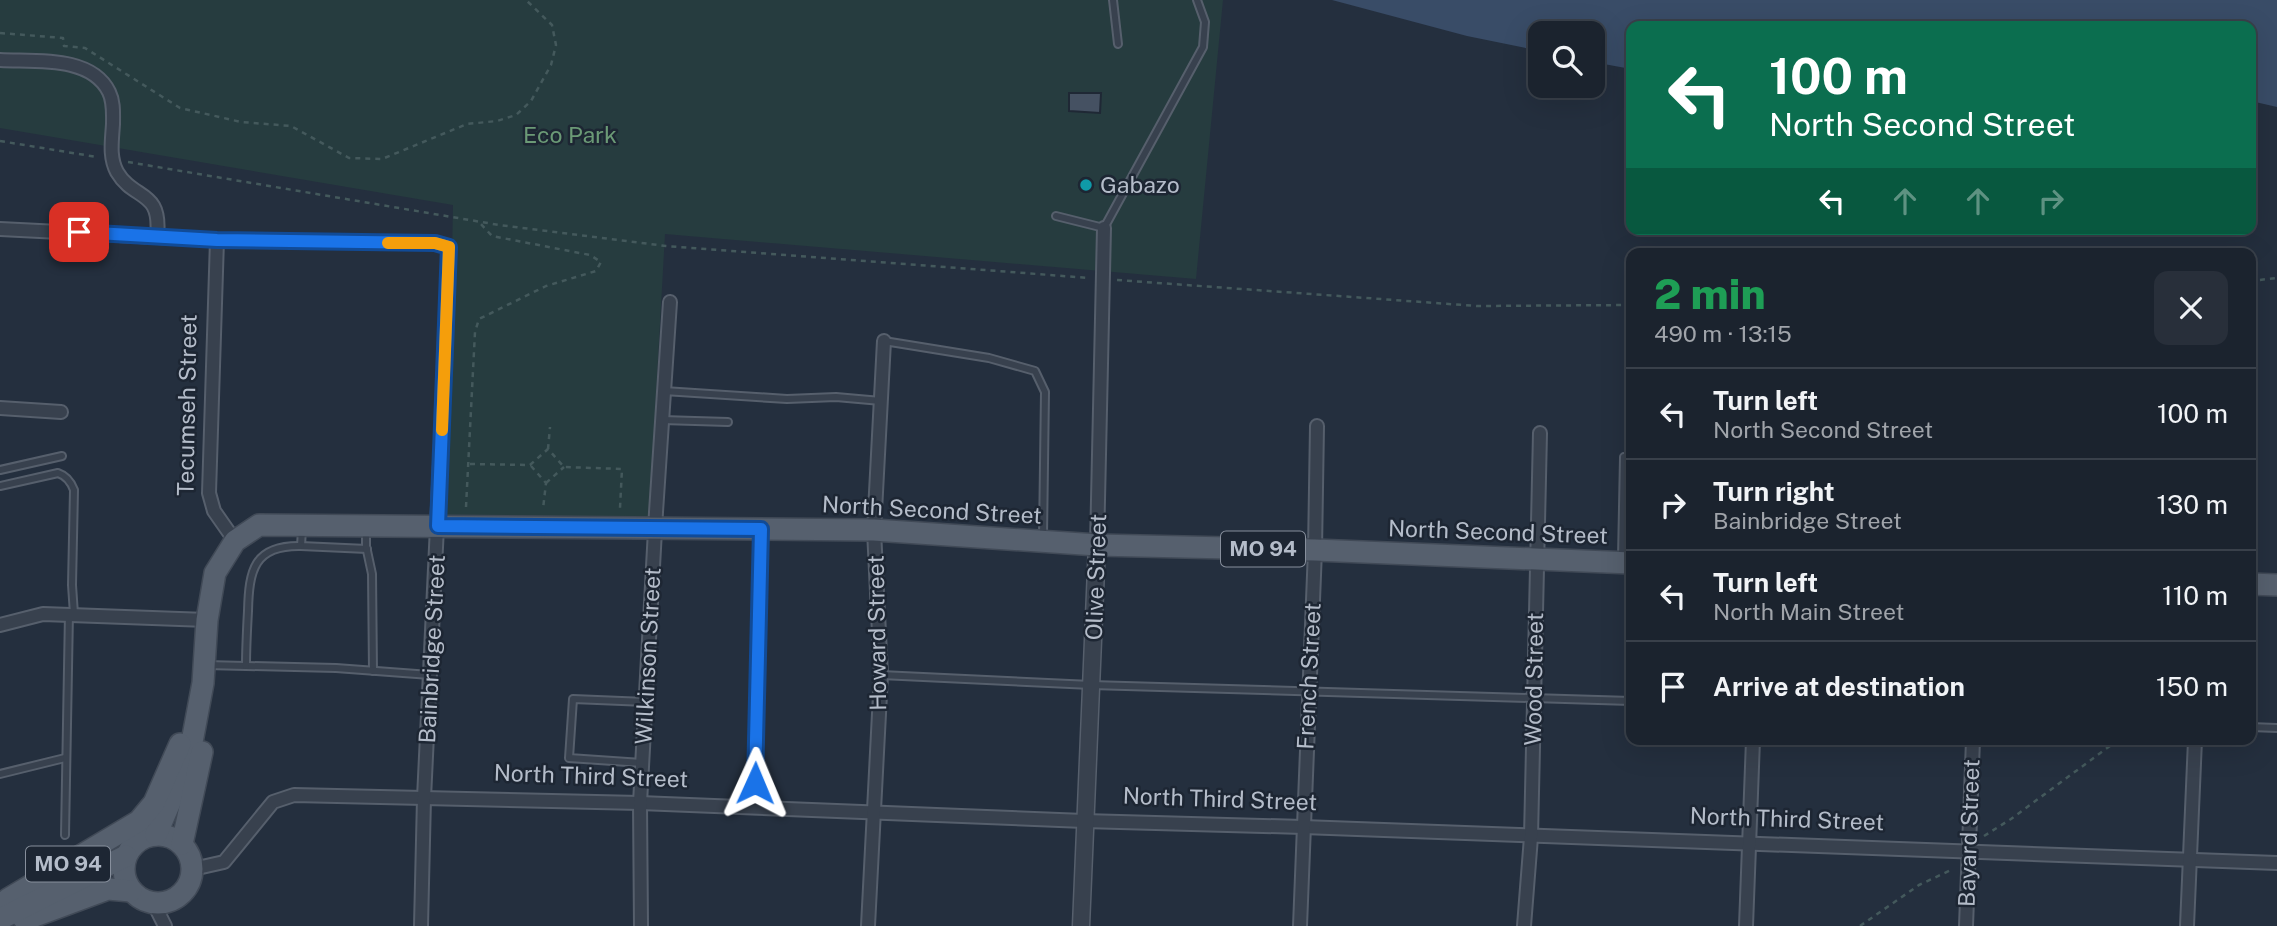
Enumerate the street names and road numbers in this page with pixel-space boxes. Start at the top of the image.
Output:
street label: Tecumseh Street [171,314,202,496]
street label: North Second Street [821,490,1043,529]
street label: Olive Street [1080,513,1111,641]
street label: North Second Street [1387,514,1609,549]
road number: MO 94 [1221,532,1305,566]
street label: Bainbridge Street [413,554,450,744]
street label: Howard Street [862,555,891,711]
street label: Wilkinson Street [629,567,666,745]
street label: French Street [1291,602,1326,750]
street label: Wood Street [1519,612,1548,746]
street label: North Third Street [493,759,689,792]
street label: Bayard Street [1952,759,1985,907]
street label: North Third Street [1122,782,1318,815]
street label: North Third Street [1689,802,1885,835]
road number: MO 94 [26,846,110,882]

